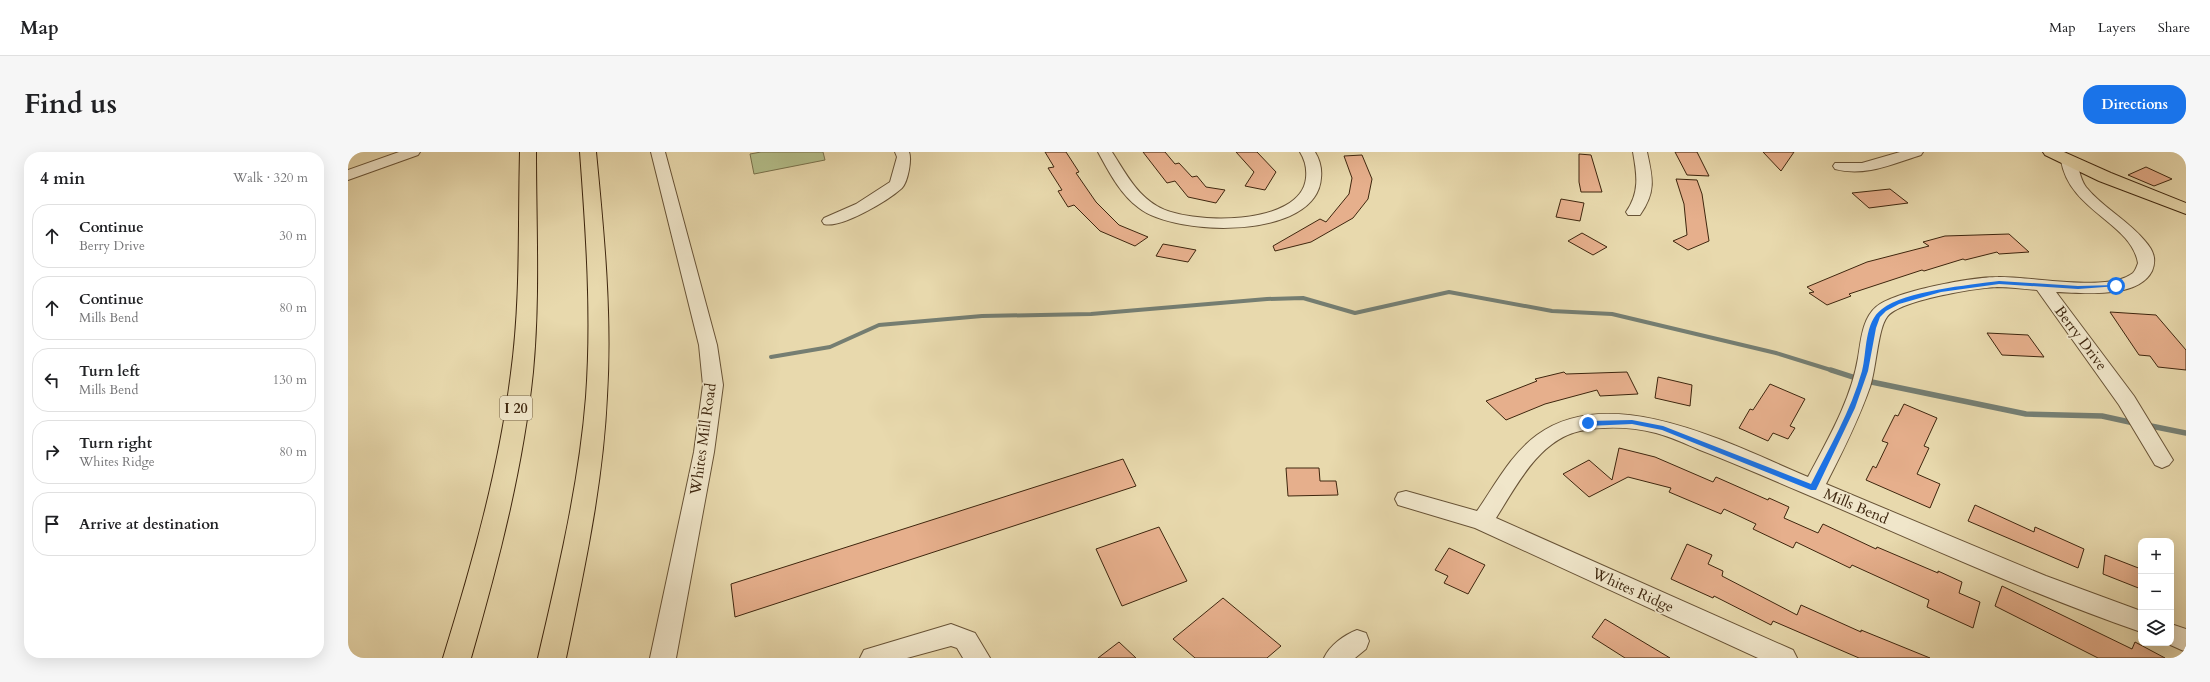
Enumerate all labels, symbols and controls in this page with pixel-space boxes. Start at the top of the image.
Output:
text: Map [20,15,59,41]
text: Map [2049,18,2076,37]
text: Layers [2098,18,2136,37]
text: Share [2158,18,2190,37]
text: Find us [24,85,117,123]
button: Directions [2083,85,2186,124]
text: 4 min [40,167,85,190]
text: Walk · 320 m [233,169,308,187]
text: Continue [79,217,144,237]
icon: ahead [41,225,63,247]
text: 30 m [279,227,307,245]
text: Berry Drive [79,237,145,255]
route start [2107,277,2125,295]
text: Continue [79,289,144,309]
icon: ahead [41,297,63,319]
text: 80 m [279,299,307,317]
street label: Berry Drive [2050,302,2112,375]
text: Mills Bend [79,309,138,327]
text: Turn left [79,361,140,381]
icon: left [41,369,63,391]
text: 130 m [273,371,307,389]
text: Mills Bend [79,381,138,399]
street label: Whites Mill Road [685,382,721,497]
road number: I 20 [500,396,532,420]
route end [1579,414,1597,432]
text: Turn right [79,433,152,453]
icon: right [41,441,63,463]
text: 80 m [279,443,307,461]
text: Whites Ridge [79,453,155,471]
street label: Mills Bend [1821,483,1891,529]
icon: arrive [41,513,63,535]
text: Arrive at destination [79,514,219,534]
map controls [2138,538,2174,646]
button: + [2138,538,2174,574]
street label: Whites Ridge [1588,563,1677,617]
button: − [2138,574,2174,610]
button: layers [2138,610,2174,646]

